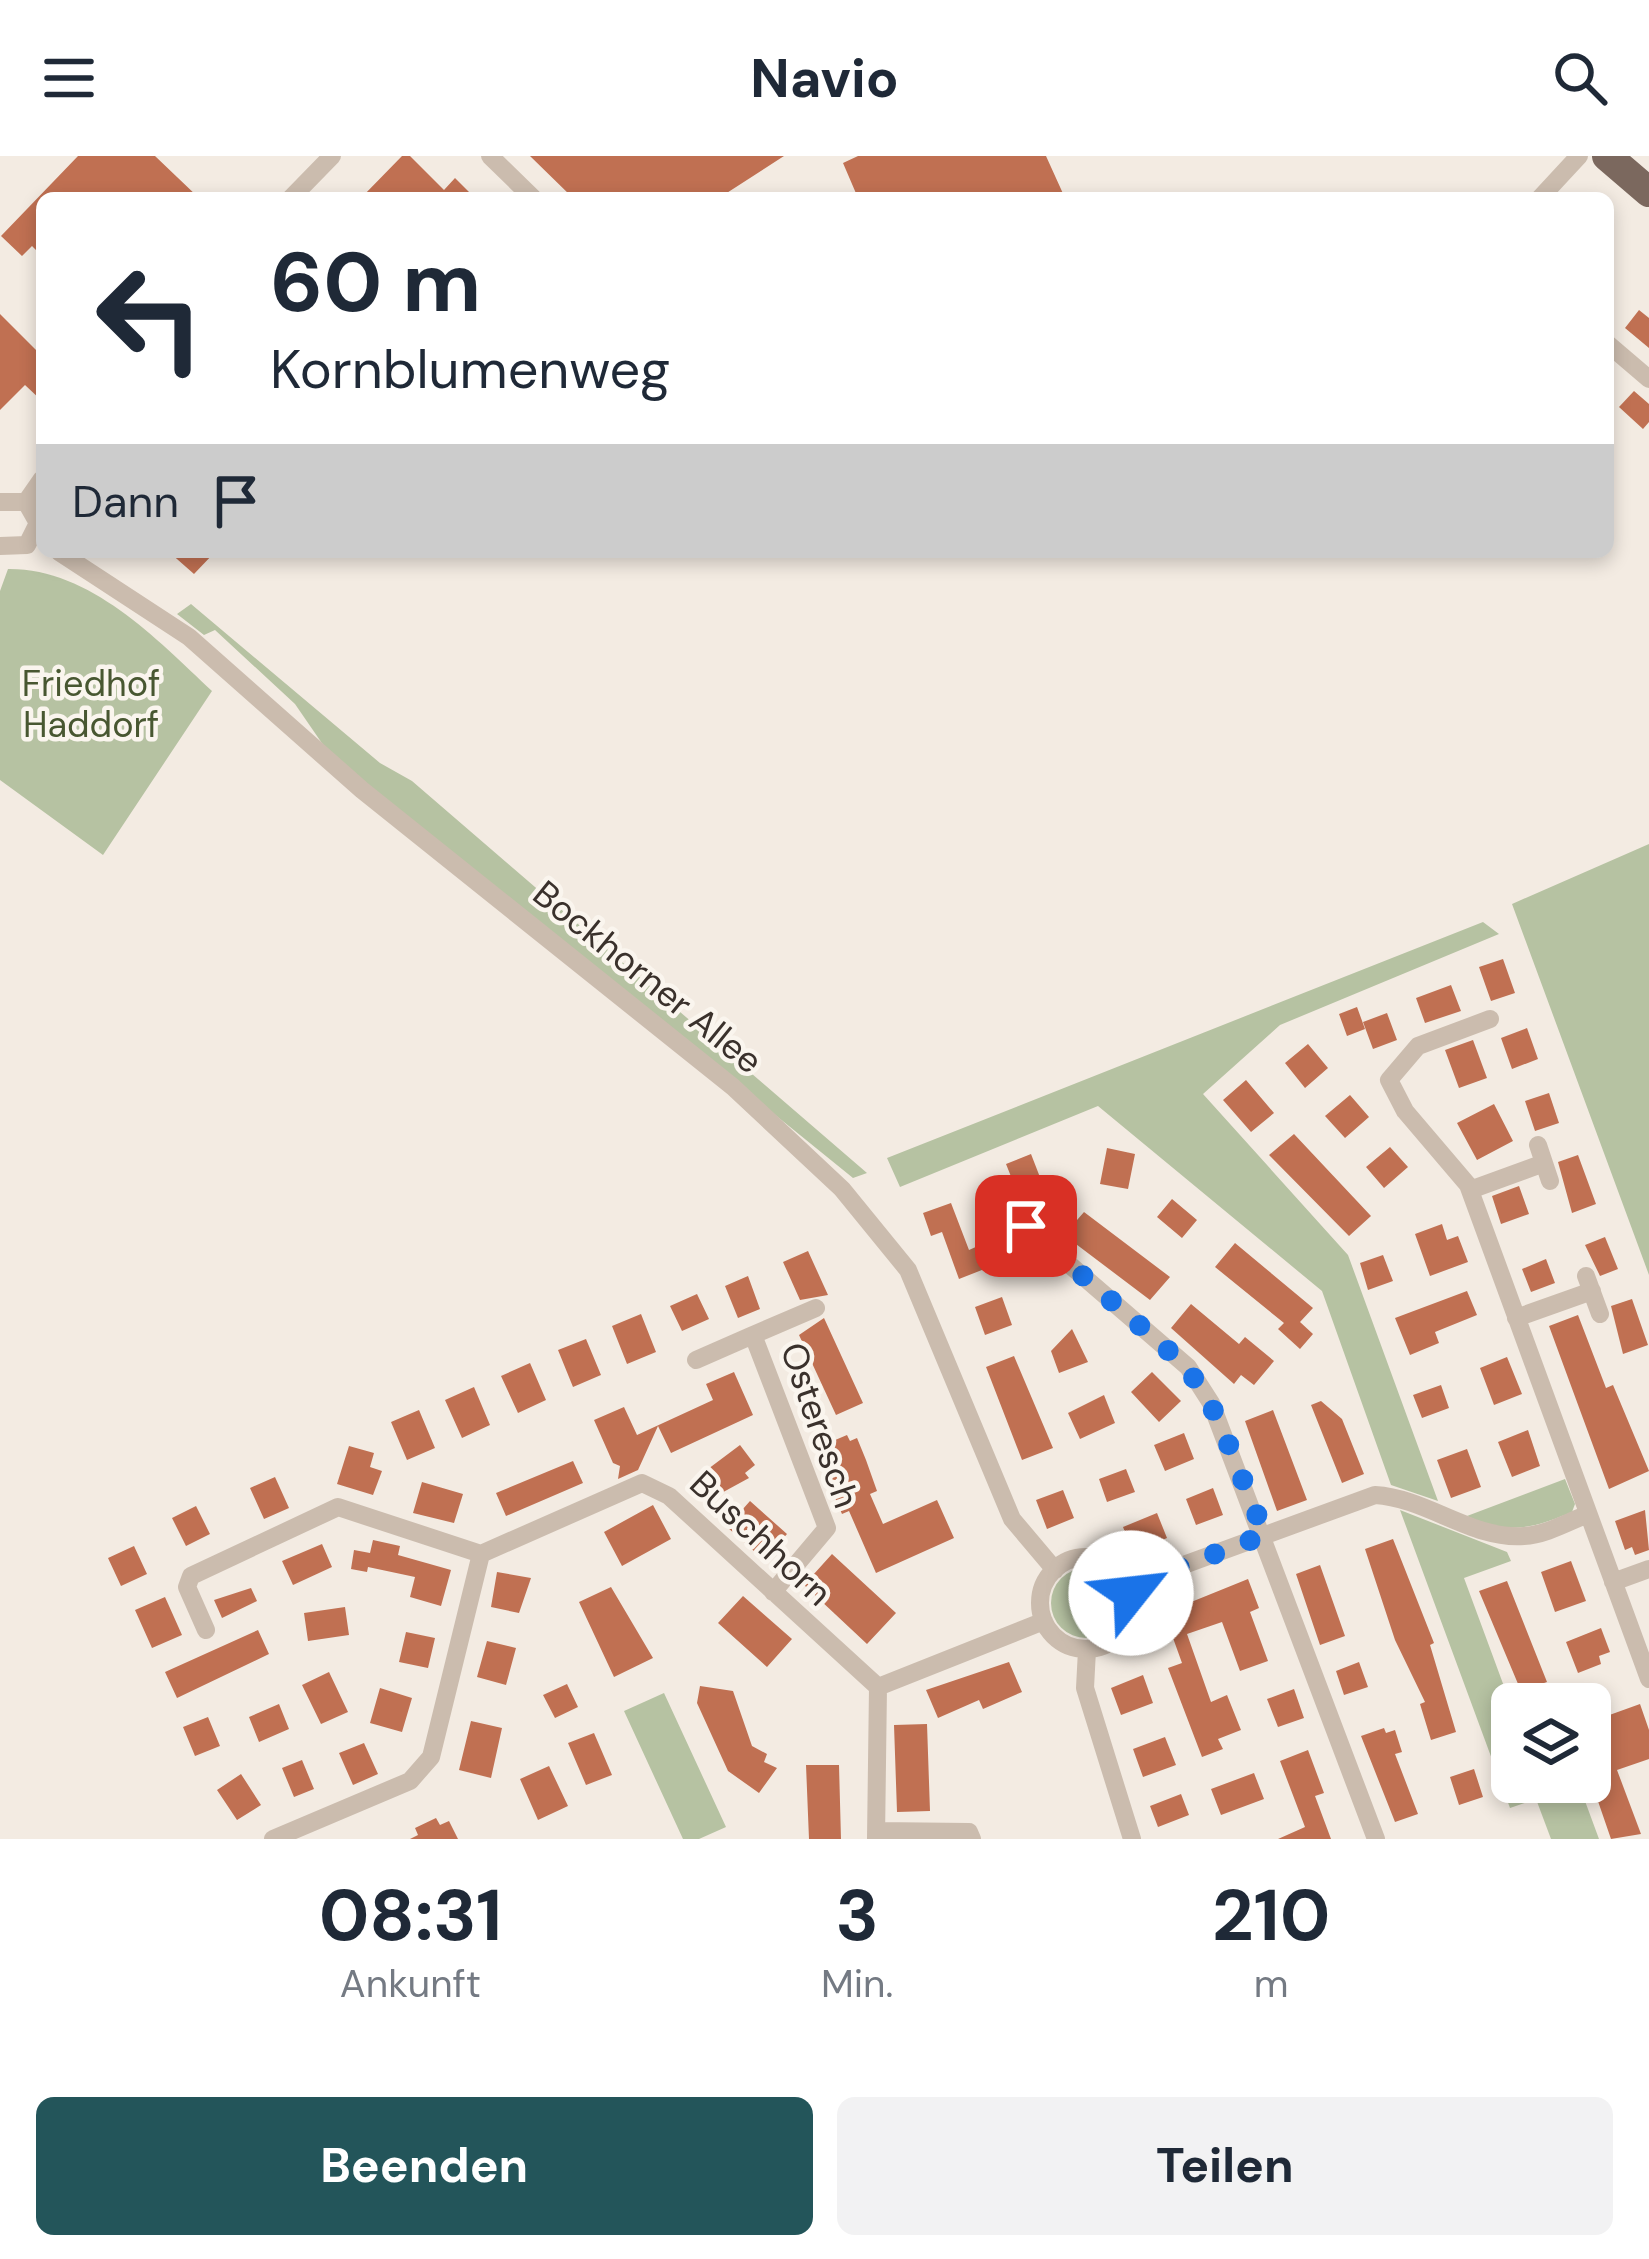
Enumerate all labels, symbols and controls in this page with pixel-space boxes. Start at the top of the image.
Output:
text: Navio [750,43,899,114]
icon: menu [36,45,102,111]
icon: search [1547,45,1613,111]
text: 60 m [270,228,481,337]
icon: left [72,240,228,396]
text: Kornblumenweg [270,334,670,405]
icon: arrive [203,468,269,534]
text: Dann [72,472,179,531]
park label: Friedhof Haddorf [22,660,160,748]
street label: Bockhorner Allee [524,870,772,1084]
pin [975,1175,1077,1277]
icon: arrive [993,1193,1059,1259]
street label: Osteresch [770,1336,870,1514]
street label: Buschhorn [680,1460,842,1616]
position arrow [1068,1530,1194,1656]
map controls [1491,1683,1611,1803]
button: layers [1491,1683,1611,1803]
text: 08:31 [319,1869,502,1962]
text: 3 [835,1869,879,1962]
text: 210 [1212,1869,1330,1962]
text: Ankunft [340,1958,481,2009]
text: Min. [821,1958,893,2009]
text: m [1254,1958,1288,2009]
button: Beenden [36,2097,813,2235]
button: Teilen [837,2097,1613,2235]

